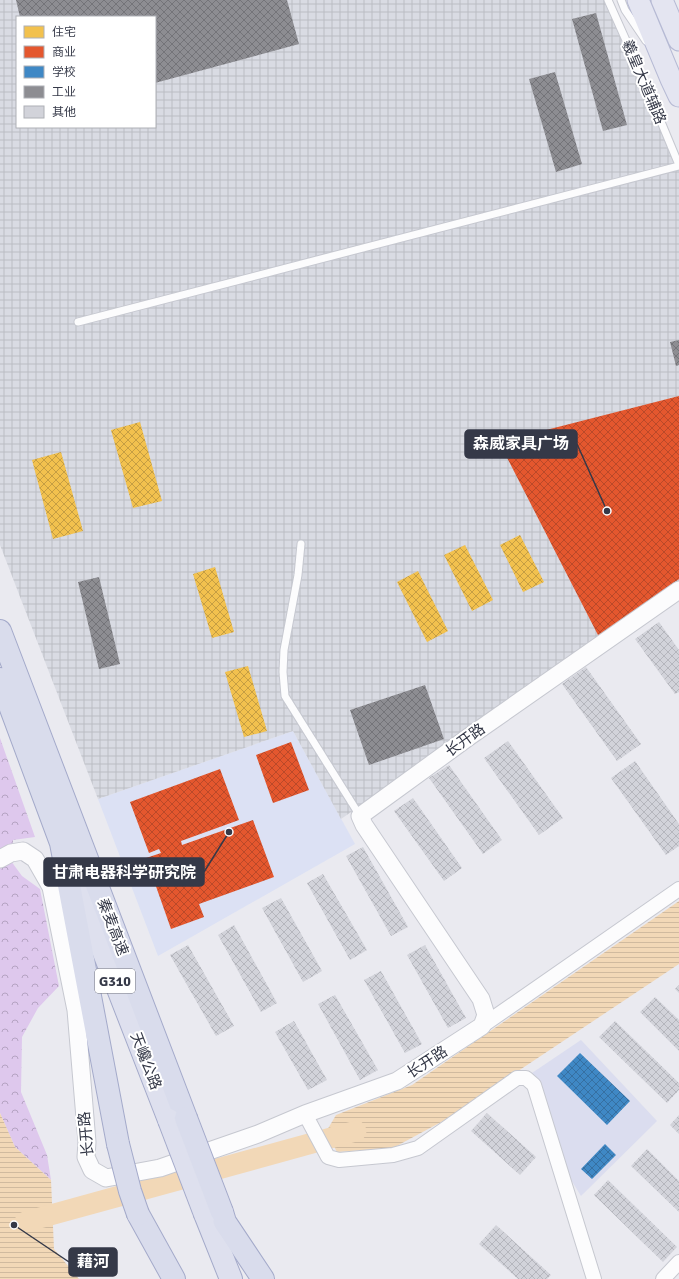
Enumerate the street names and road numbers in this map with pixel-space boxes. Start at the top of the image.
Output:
street label: 羲皇大道辅路 [618,37,670,127]
street label: 长开路 [442,719,488,761]
street label: 秦麦高速 [94,896,132,958]
road number: G310 [95,969,135,993]
street label: 天巉公路 [127,1030,165,1092]
street label: 长开路 [403,1042,451,1082]
street label: 长开路 [75,1111,97,1157]

